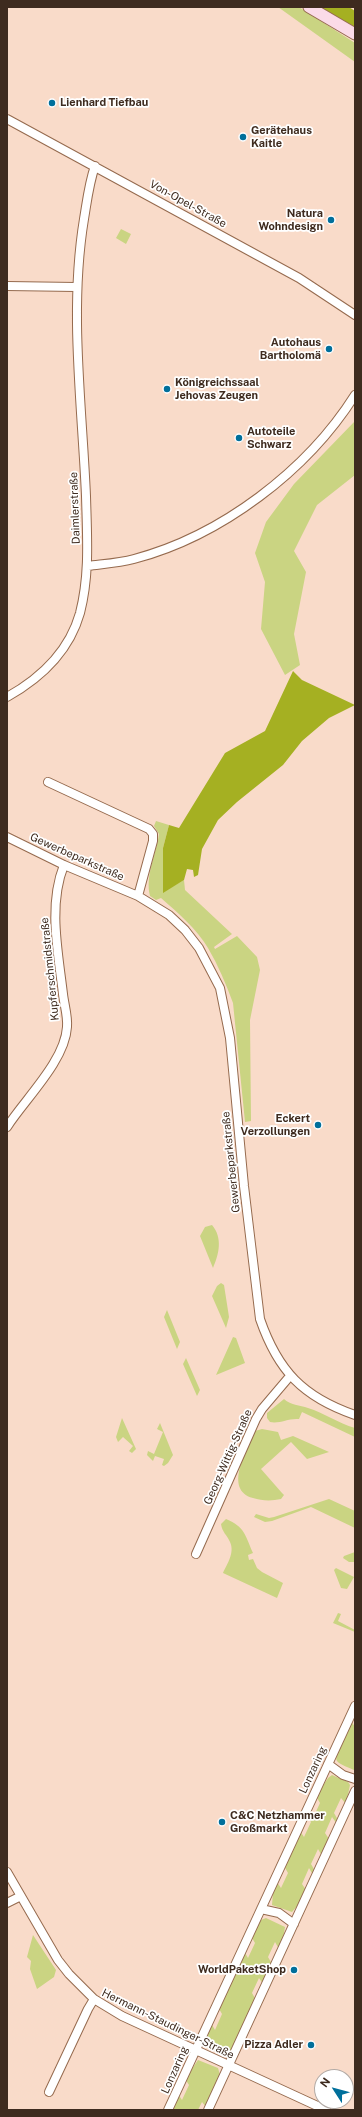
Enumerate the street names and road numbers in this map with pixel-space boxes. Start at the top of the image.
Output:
street label: Von-Opel-Straße [147,177,229,231]
street label: Daimlerstraße [67,472,83,544]
street label: Gewerbeparkstraße [28,830,126,884]
street label: Kupferschmidstraße [38,917,62,1021]
street label: Gewerbeparkstraße [219,1111,243,1213]
street label: Georg-Wittig-Straße [201,1407,255,1507]
street label: Lonzaring [296,1744,330,1796]
street label: Hermann-Staudinger-Straße [100,1986,236,2062]
street label: Lonzaring [159,2044,191,2096]

